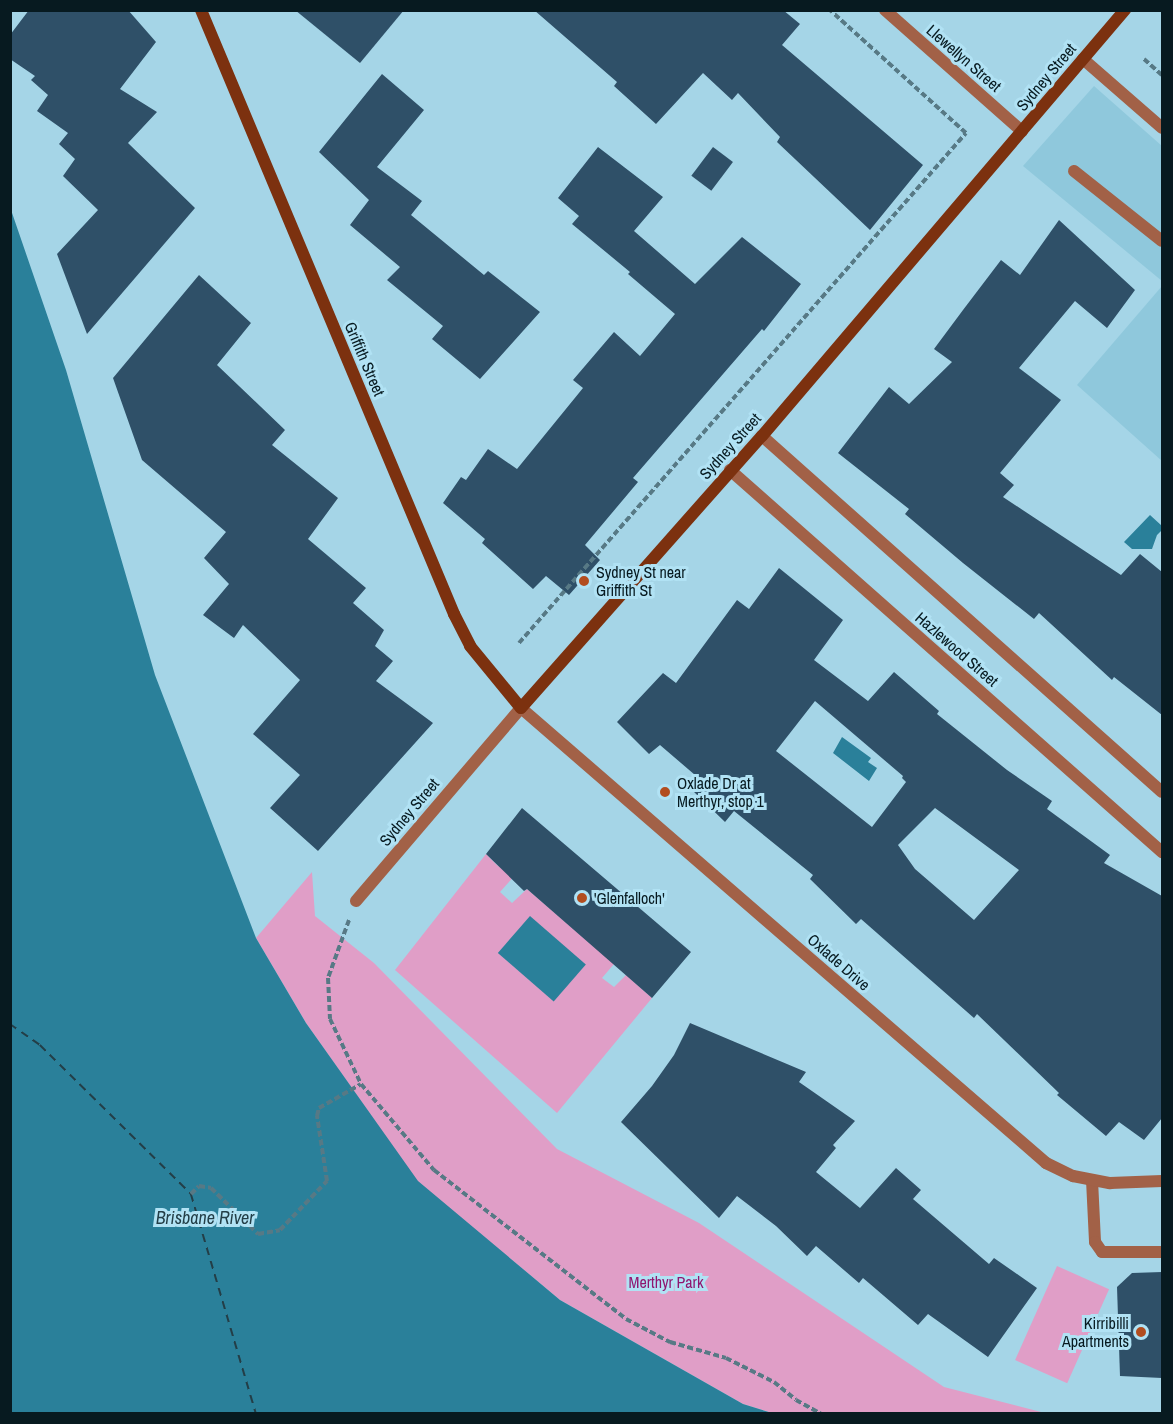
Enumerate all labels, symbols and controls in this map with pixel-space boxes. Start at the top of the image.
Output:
street label: Llewellyn Street [923,20,1005,96]
street label: Sydney Street [1012,39,1080,115]
street label: Griffith Street [341,319,389,399]
street label: Sydney Street [695,409,765,483]
place label: Sydney St near Griffith St [596,562,686,600]
marker: Sydney St near Griffith St [577,574,591,588]
street label: Hazlewood Street [912,608,1002,690]
place label: Oxlade Dr at Merthyr, stop 1 [677,773,764,811]
street label: Sydney Street [375,774,443,850]
marker: Oxlade Dr at Merthyr, stop 1 [658,785,672,799]
place label: 'Glenfalloch' [594,888,665,908]
marker: 'Glenfalloch' [575,891,589,905]
street label: Oxlade Drive [804,930,874,994]
water label: Brisbane River [156,1207,254,1229]
park label: Merthyr Park [628,1272,704,1292]
place label: Kirribilli Apartments [1062,1313,1129,1351]
marker: Kirribilli Apartments [1134,1325,1148,1339]

